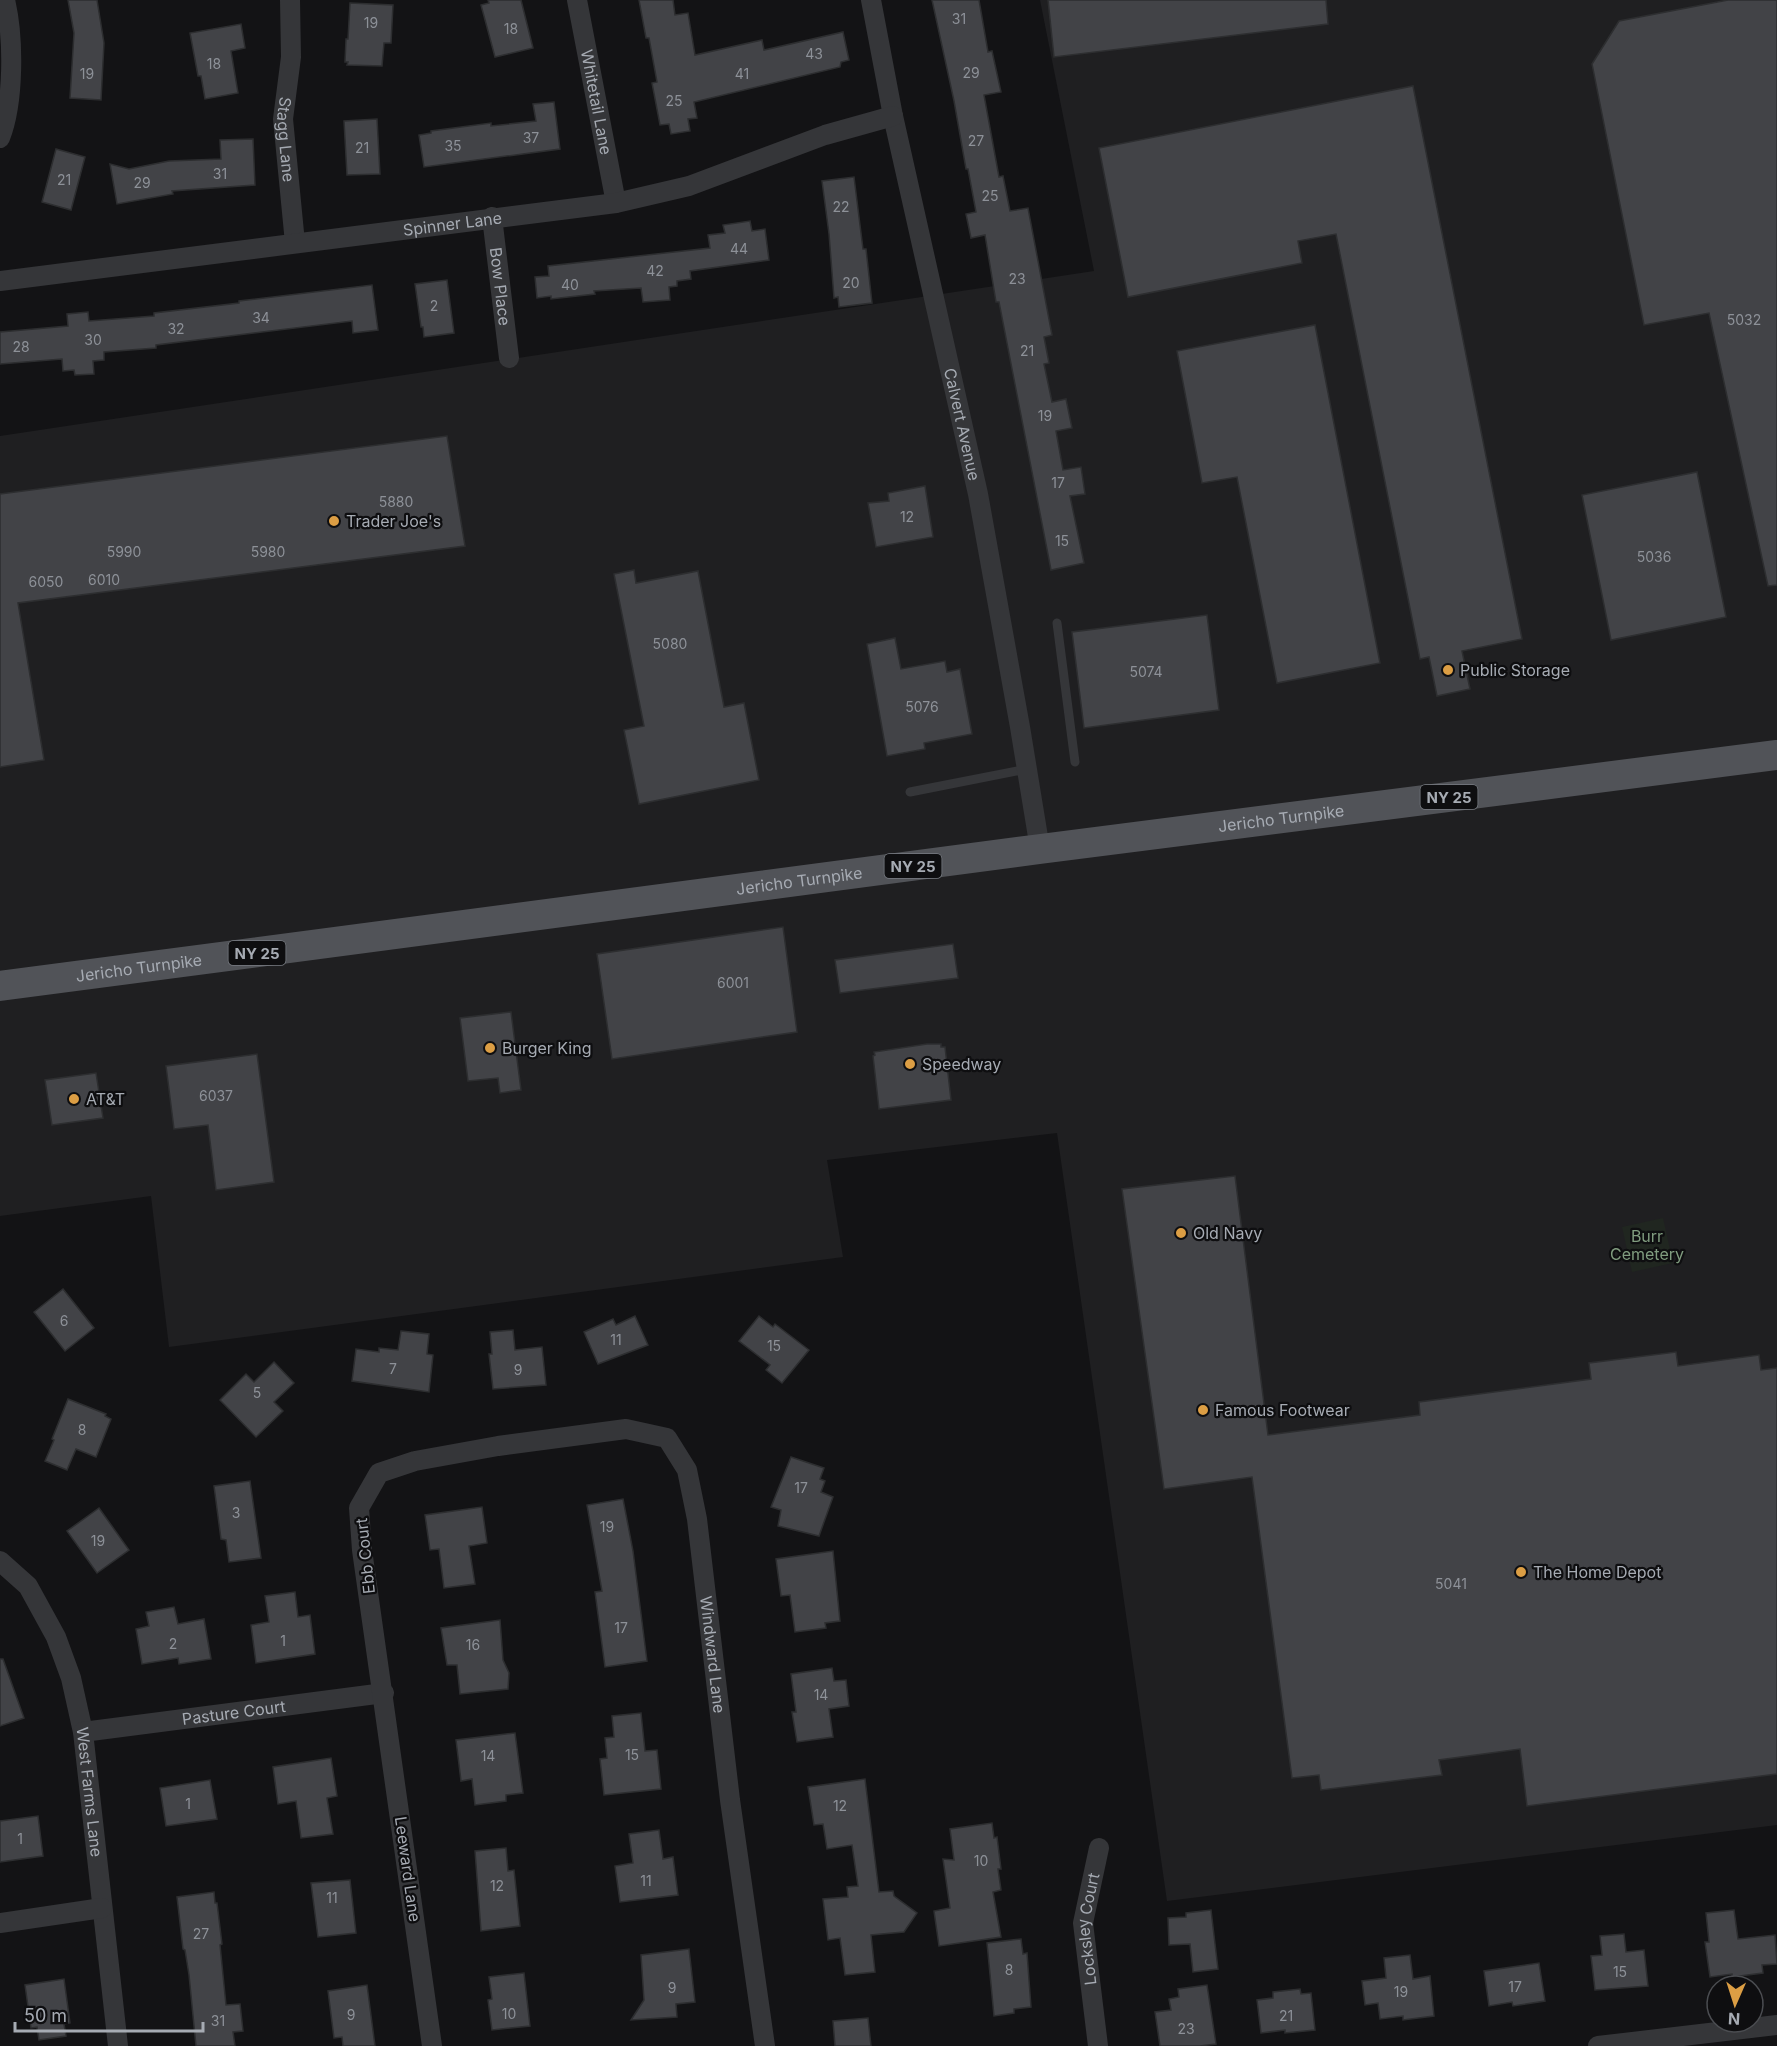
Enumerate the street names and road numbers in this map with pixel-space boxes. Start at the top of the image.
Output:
street label: Whitetail Lane [577,48,617,156]
street label: Stagg Lane [273,96,299,183]
street label: Spinner Lane [402,208,503,240]
street label: Bow Place [486,246,515,327]
street label: Calvert Avenue [940,366,985,482]
road number: NY 25 [1420,785,1478,809]
street label: Jericho Turnpike [1217,800,1345,836]
road number: NY 25 [884,854,942,878]
street label: Jericho Turnpike [735,863,863,899]
road number: NY 25 [228,941,286,965]
street label: Jericho Turnpike [74,950,203,986]
street label: Ebb Court [351,1517,379,1595]
street label: Windward Lane [696,1595,730,1714]
street label: Pasture Court [181,1696,287,1729]
street label: West Farms Lane [73,1726,107,1858]
street label: Leeward Lane [391,1815,425,1923]
street label: Locksley Court [1073,1871,1103,1986]

